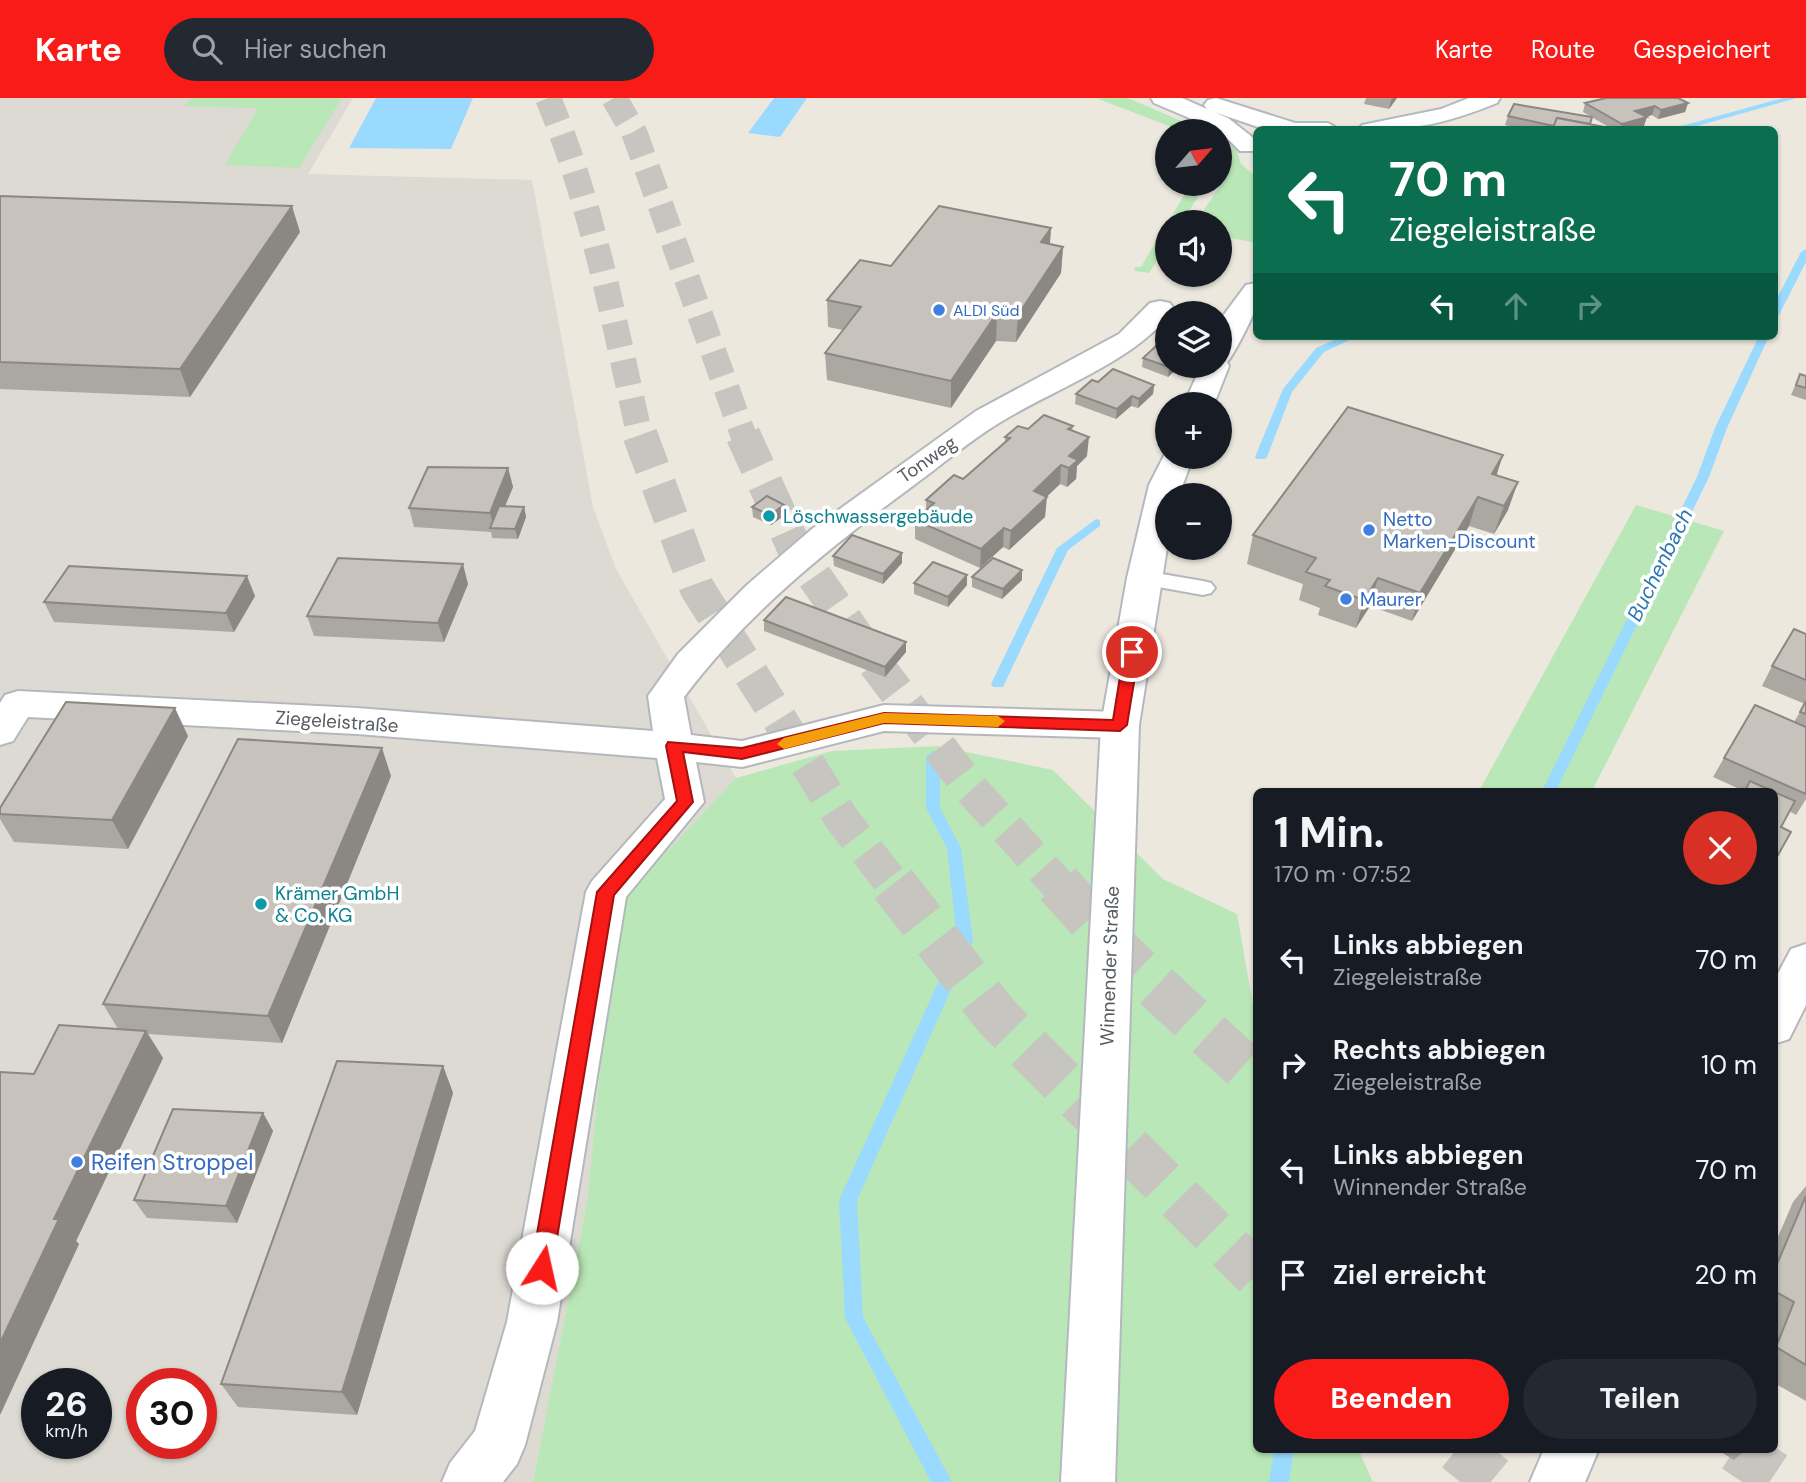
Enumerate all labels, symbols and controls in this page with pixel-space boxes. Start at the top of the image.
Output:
search box [164,18,654,81]
text: Karte [35,28,122,71]
icon: search [188,30,226,68]
text: Hier suchen [244,32,387,66]
text: Karte [1435,34,1493,65]
text: Route [1531,34,1595,65]
text: Gespeichert [1633,34,1771,65]
north arrow [1155,119,1232,196]
map controls [1155,119,1232,560]
text: 70 m [1389,147,1507,211]
icon: left [1274,154,1365,245]
text: Ziegeleistraße [1389,209,1597,251]
button: sound [1155,210,1232,287]
icon: left [1424,287,1462,325]
icon: ahead [1497,287,1535,325]
icon: right [1570,287,1608,325]
place label: ALDI Süd [953,300,1020,321]
button: layers [1155,301,1232,378]
marker: ALDI Süd [931,302,947,318]
button: + [1155,392,1232,469]
street label: Tonweg [893,430,962,489]
button: − [1155,483,1232,560]
place label: Löschwassergebäude [783,504,973,529]
water label: Buchenbach [1621,504,1699,626]
place label: Netto Marken-Discount [1383,507,1536,554]
marker: Löschwassergebäude [761,508,777,524]
marker: Netto Marken-Discount [1361,522,1377,538]
place label: Maurer [1360,587,1422,612]
marker: Maurer [1338,591,1354,607]
pin [1102,622,1162,682]
icon: arrive [1113,633,1151,671]
street label: Ziegeleistraße [275,705,399,738]
text: 1 Min. [1274,805,1384,860]
button: close [1683,811,1757,885]
text: 170 m · 07:52 [1274,859,1412,889]
place label: Krämer GmbH & Co. KG [275,881,399,928]
street label: Winnender Straße [1094,886,1125,1046]
marker: Krämer GmbH & Co. KG [253,896,269,912]
text: Links abbiegen [1333,928,1523,962]
icon: left [1274,941,1312,979]
text: 70 m [1696,943,1757,977]
text: Ziegeleistraße [1333,962,1482,992]
text: Rechts abbiegen [1333,1033,1546,1067]
icon: right [1274,1046,1312,1084]
text: 10 m [1701,1048,1757,1082]
text: Ziegeleistraße [1333,1067,1482,1097]
text: Links abbiegen [1333,1138,1523,1172]
place label: Reifen Stroppel [91,1147,253,1177]
icon: left [1274,1151,1312,1189]
text: 70 m [1696,1153,1757,1187]
marker: Reifen Stroppel [69,1154,85,1170]
text: Winnender Straße [1333,1172,1527,1202]
position arrow [505,1231,579,1305]
icon: arrive [1274,1256,1312,1294]
text: Ziel erreicht [1333,1258,1486,1292]
text: 20 m [1694,1258,1757,1292]
button: Beenden [1274,1359,1509,1439]
button: Teilen [1523,1359,1757,1439]
speed limit sign: 30 [126,1368,217,1459]
text: 26 [45,1381,88,1427]
text: km/h [45,1419,88,1443]

